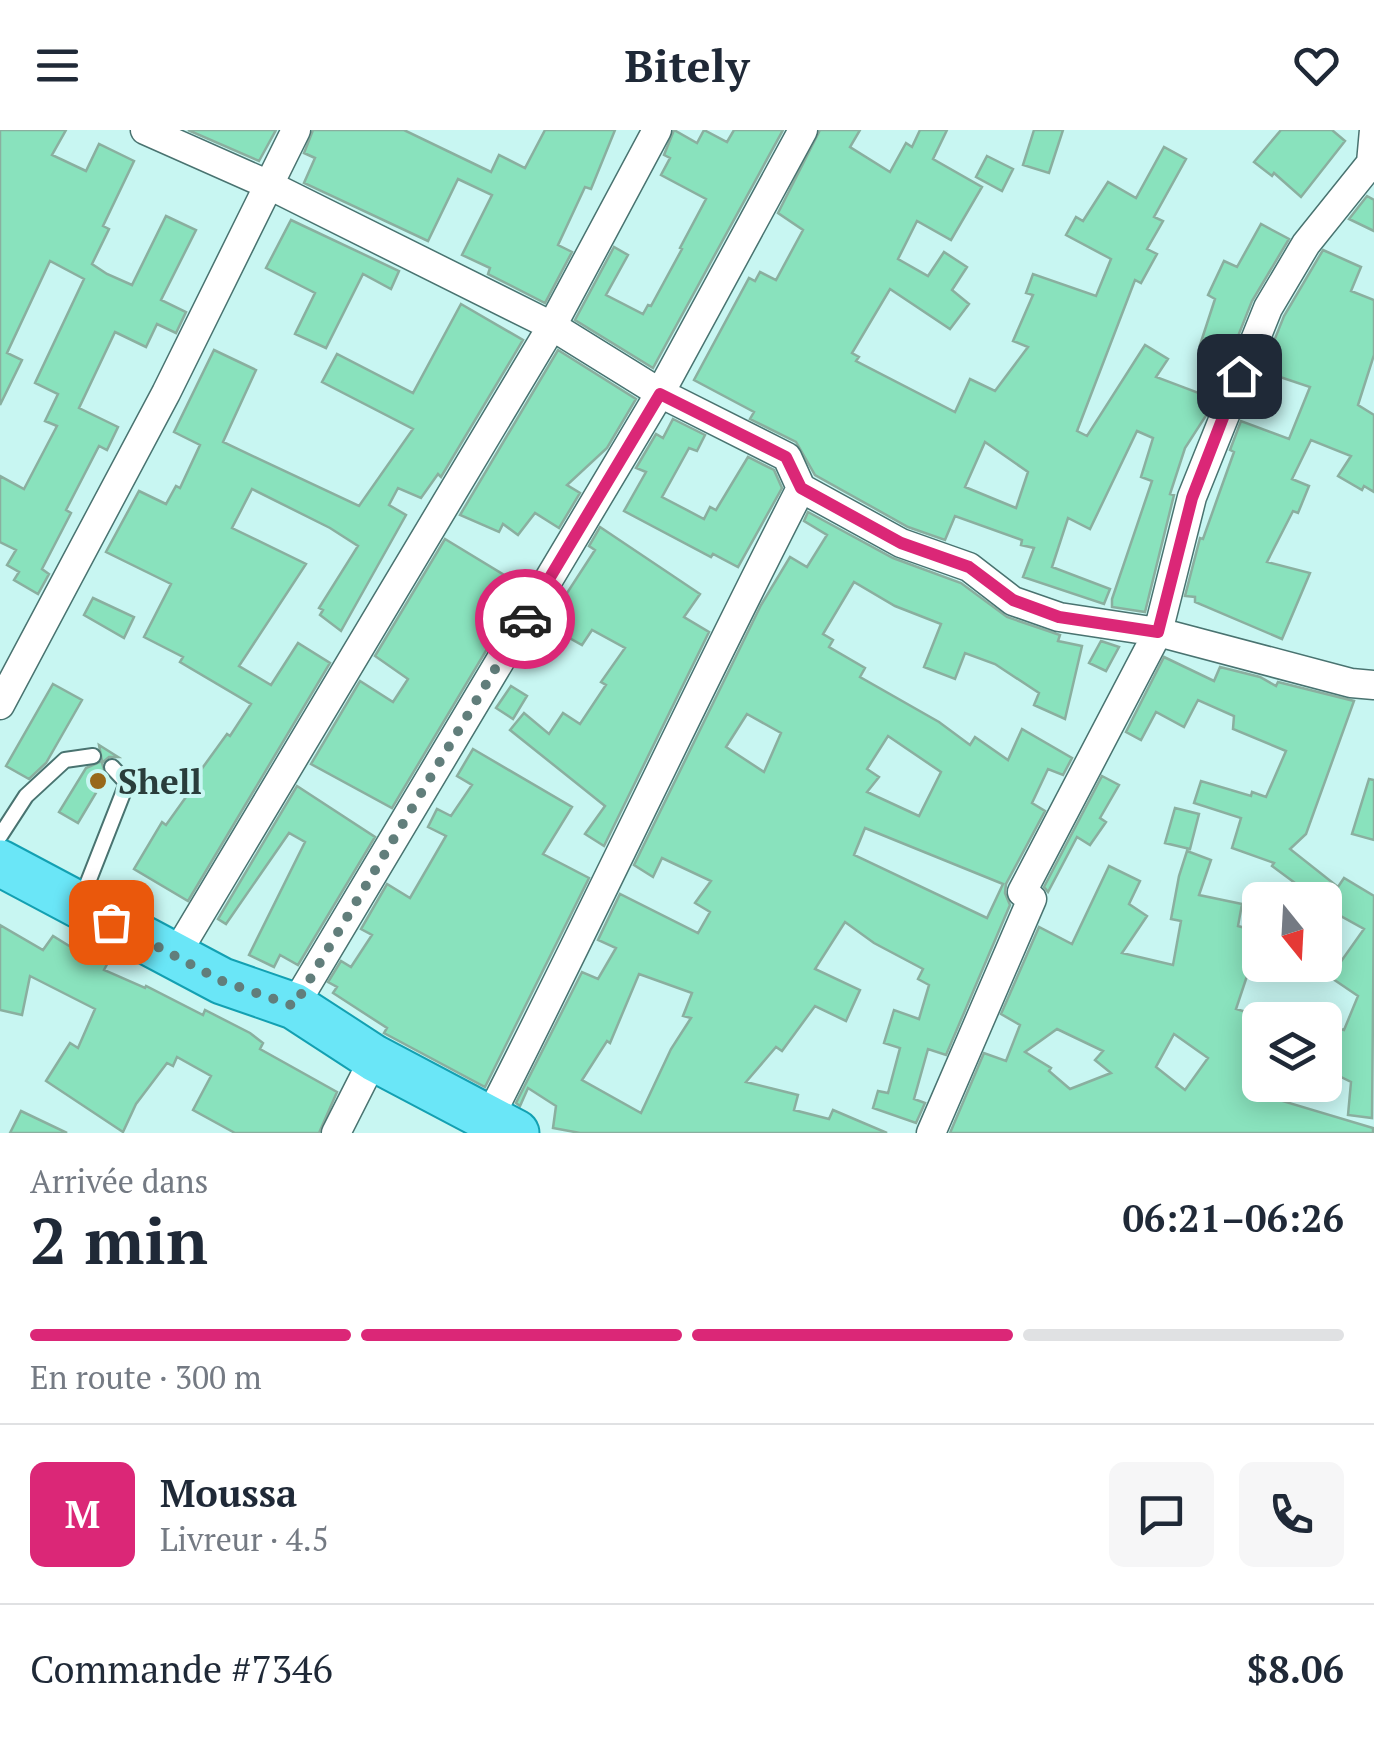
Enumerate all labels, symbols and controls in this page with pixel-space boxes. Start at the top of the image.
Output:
text: Bitely [625,35,749,95]
icon: menu [30,38,85,93]
icon: heart [1289,38,1344,93]
pin [1197,334,1282,419]
icon: home [1212,349,1267,404]
courier [475,569,575,669]
icon: car [498,592,553,647]
place label: Shell [118,758,202,804]
marker: Shell [87,770,109,792]
pin [69,880,154,965]
north arrow [1242,882,1342,982]
map controls [1242,882,1342,1102]
icon: bag [84,895,139,950]
button: layers [1242,1002,1342,1102]
text: Arrivée dans [30,1160,208,1202]
text: 06:21–06:26 [1122,1193,1344,1243]
text: 2 min [30,1196,208,1283]
text: En route · 300 m [30,1356,262,1398]
button: chat [1109,1462,1214,1567]
button: phone [1239,1462,1344,1567]
text: Moussa [160,1468,297,1518]
text: M [65,1489,100,1539]
text: Livreur · 4.5 [160,1518,329,1560]
text: Commande #7346 [30,1644,333,1694]
text: $8.06 [1247,1644,1344,1694]

